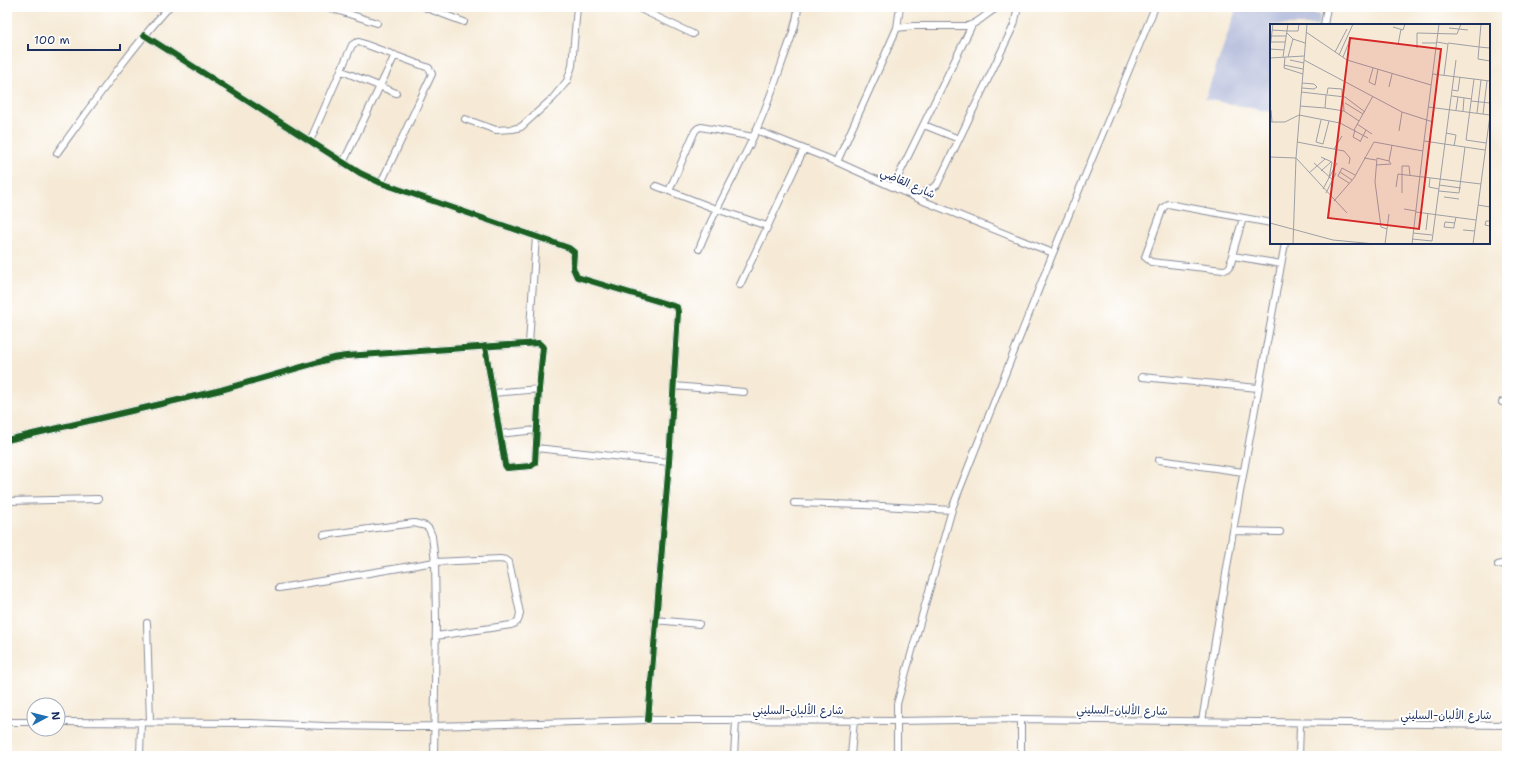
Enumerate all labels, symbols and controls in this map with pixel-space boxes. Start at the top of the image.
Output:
inset map [1270,24,1490,244]
scale bar [28,26,120,52]
text: 100 m [34,32,70,48]
street label: شارع القاضي [877,165,937,205]
north arrow [26,697,66,737]
street label: شارع الألبان-السليني [1076,702,1168,722]
street label: شارع الألبان-السليني [752,703,844,721]
street label: شارع الألبان-السليني [1400,708,1492,726]
text: N [47,711,63,721]

